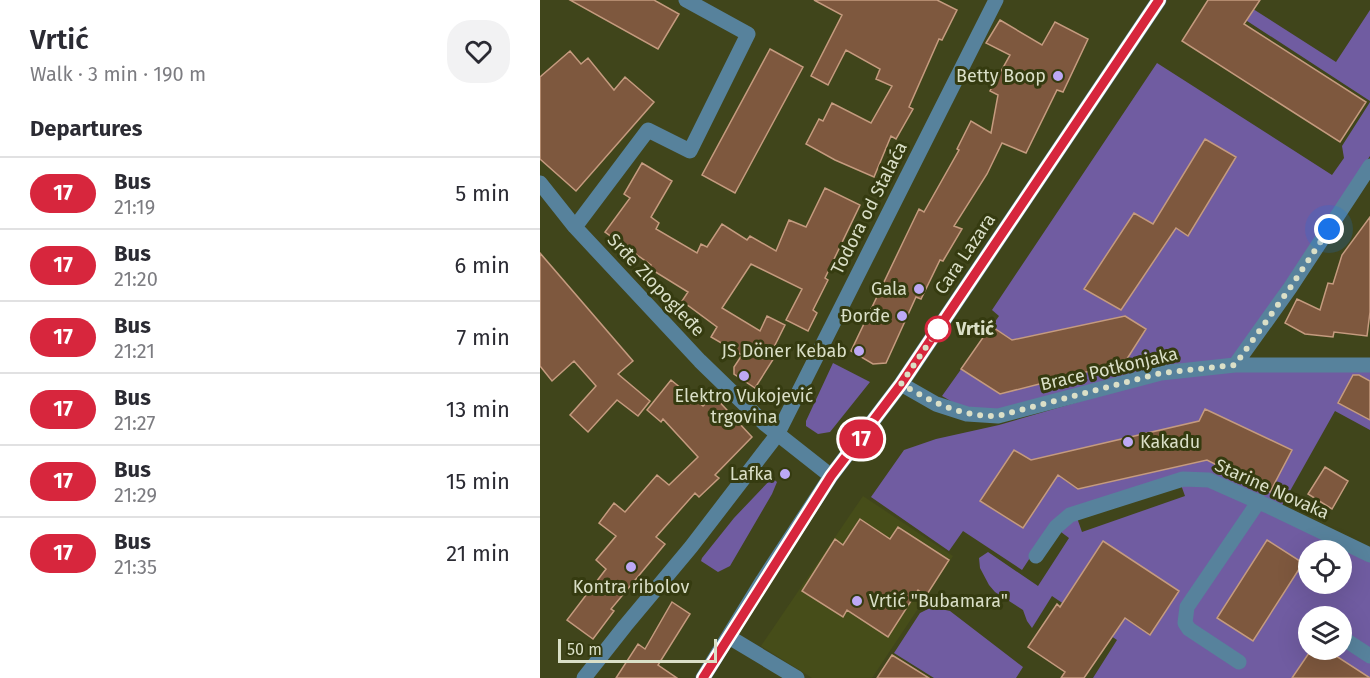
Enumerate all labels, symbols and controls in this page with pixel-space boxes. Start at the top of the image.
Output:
button: heart [447,20,510,83]
text: Vrtić [30,23,89,56]
text: Walk · 3 min · 190 m [30,62,206,86]
place label: Betty Boop [956,65,1046,87]
marker: Betty Boop [1051,69,1065,83]
text: Departures [30,115,142,142]
street label: Todora od Stalaća [826,138,912,278]
text: Bus [114,168,151,195]
text: 17 [53,180,73,206]
text: 5 min [455,180,510,207]
text: 21:19 [114,195,155,219]
street label: Cara Lazara [930,209,1000,299]
your location [1314,214,1344,244]
street label: Srđe Zlopogleđe [603,229,709,341]
text: Bus [114,240,151,267]
text: 17 [53,252,73,278]
text: 6 min [454,252,510,279]
text: 21:20 [114,267,158,291]
place label: Gala [871,278,907,300]
marker: Gala [912,282,926,296]
place label: Đorđe [841,305,890,327]
marker: Đorđe [895,309,909,323]
text: Bus [114,312,151,339]
marker: Vrtić [925,316,951,342]
place label: Vrtić [955,318,994,340]
text: 17 [53,324,73,350]
text: 7 min [456,324,510,351]
text: 21:21 [114,339,155,363]
place label: JS Döner Kebab [722,340,847,362]
street label: Brace Potkonjaka [1038,342,1180,396]
marker: JS Döner Kebab [852,344,866,358]
marker: Elektro Vukojević trgovina [737,369,751,383]
text: Bus [114,384,151,411]
place label: Elektro Vukojević trgovina [675,385,814,428]
text: 17 [53,396,73,422]
text: 13 min [446,396,510,423]
text: 21:27 [114,411,155,435]
line badge: 17 [834,420,888,458]
text: 17 [851,426,871,452]
place label: Kakadu [1140,431,1200,453]
marker: Kakadu [1121,435,1135,449]
street label: Starine Novaka [1211,454,1333,524]
text: Bus [114,456,151,483]
place label: Lafka [730,463,773,485]
marker: Lafka [778,467,792,481]
text: 17 [53,468,73,494]
text: 15 min [446,468,510,495]
text: 21:29 [114,483,157,507]
text: Bus [114,528,151,555]
text: 17 [53,540,73,566]
text: 21 min [446,540,510,567]
map controls [1298,540,1352,660]
button: locate [1298,540,1352,594]
text: 21:35 [114,555,157,579]
marker: Kontra ribolov [624,560,638,574]
place label: Kontra ribolov [573,576,689,598]
place label: Vrtić "Bubamara" [869,590,1008,612]
marker: Vrtić "Bubamara" [850,594,864,608]
button: layers [1298,606,1352,660]
scale bar [558,636,717,664]
text: 50 m [567,640,602,659]

